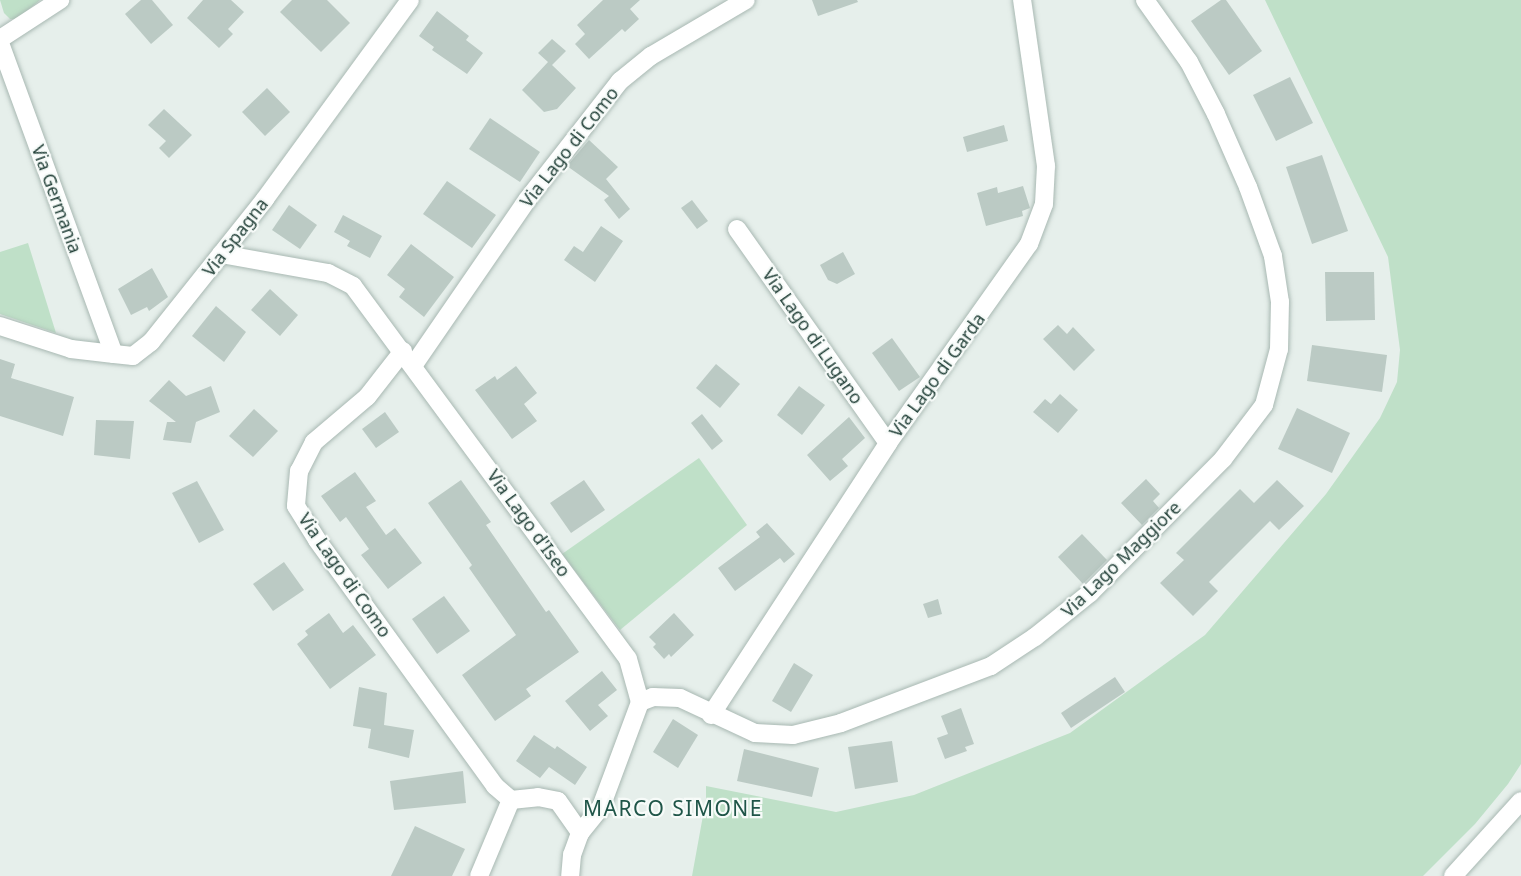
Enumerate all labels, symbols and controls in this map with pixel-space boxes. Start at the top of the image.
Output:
street label: Via Lago di Como [515,83,623,211]
street label: Via Germania [27,142,87,256]
street label: Via Spagna [198,193,272,281]
street label: Via Lago di Lugano [758,264,868,408]
street label: Via Lago di Garda [885,309,989,441]
street label: Via Lago d'Iseo [483,465,575,581]
street label: Via Lago Maggiore [1057,496,1185,622]
street label: Via Lago di Como [294,509,396,641]
district label: MARCO SIMONE [583,795,763,821]

